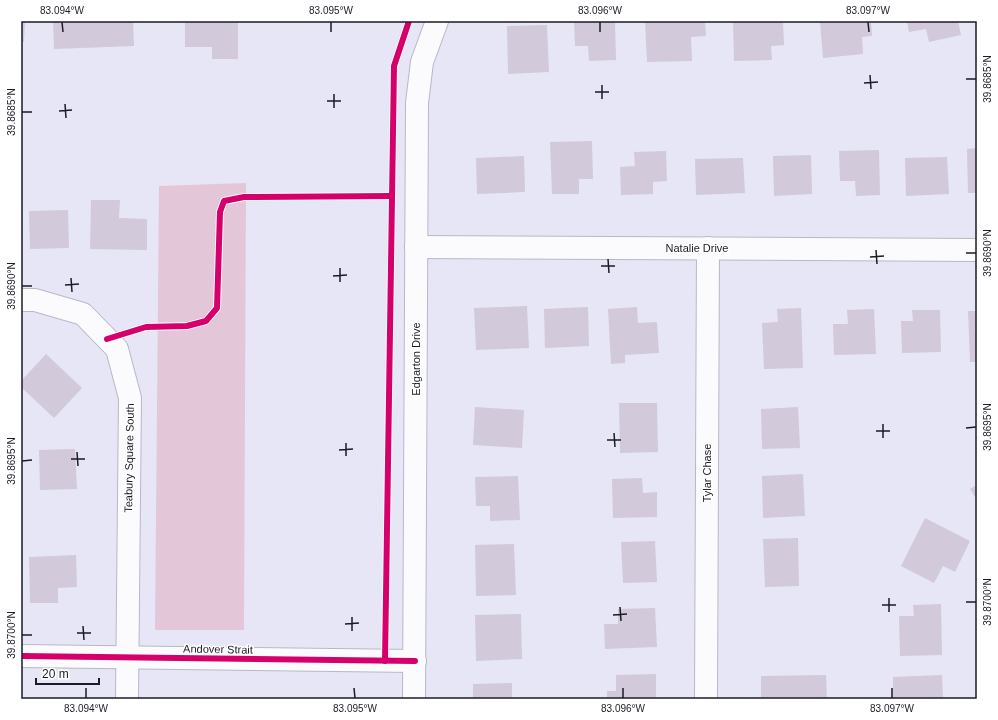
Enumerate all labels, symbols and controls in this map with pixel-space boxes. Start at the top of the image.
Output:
text: 83.094°W [40,5,85,16]
text: 83.095°W [309,5,354,16]
text: 83.096°W [578,5,623,16]
text: 83.097°W [846,5,891,16]
text: 39.8685°N [982,55,993,103]
text: 39.8685°N [6,88,17,136]
text: 39.8690°N [982,229,993,277]
street label: Natalie Drive [666,242,728,254]
text: 39.8690°N [6,262,17,310]
street label: Edgarton Drive [410,322,422,396]
street label: Teabury Square South [122,403,136,513]
text: 39.8695°N [982,403,993,451]
text: 39.8695°N [6,437,17,485]
street label: Tylar Chase [701,444,713,502]
text: 39.8700°N [982,578,993,626]
text: 39.8700°N [6,611,17,659]
street label: Andover Strait [183,642,253,656]
scale bar [36,660,99,686]
text: 20 m [42,667,69,681]
text: 83.094°W [64,703,109,714]
text: 83.095°W [333,703,378,714]
text: 83.096°W [601,703,646,714]
text: 83.097°W [870,703,915,714]

